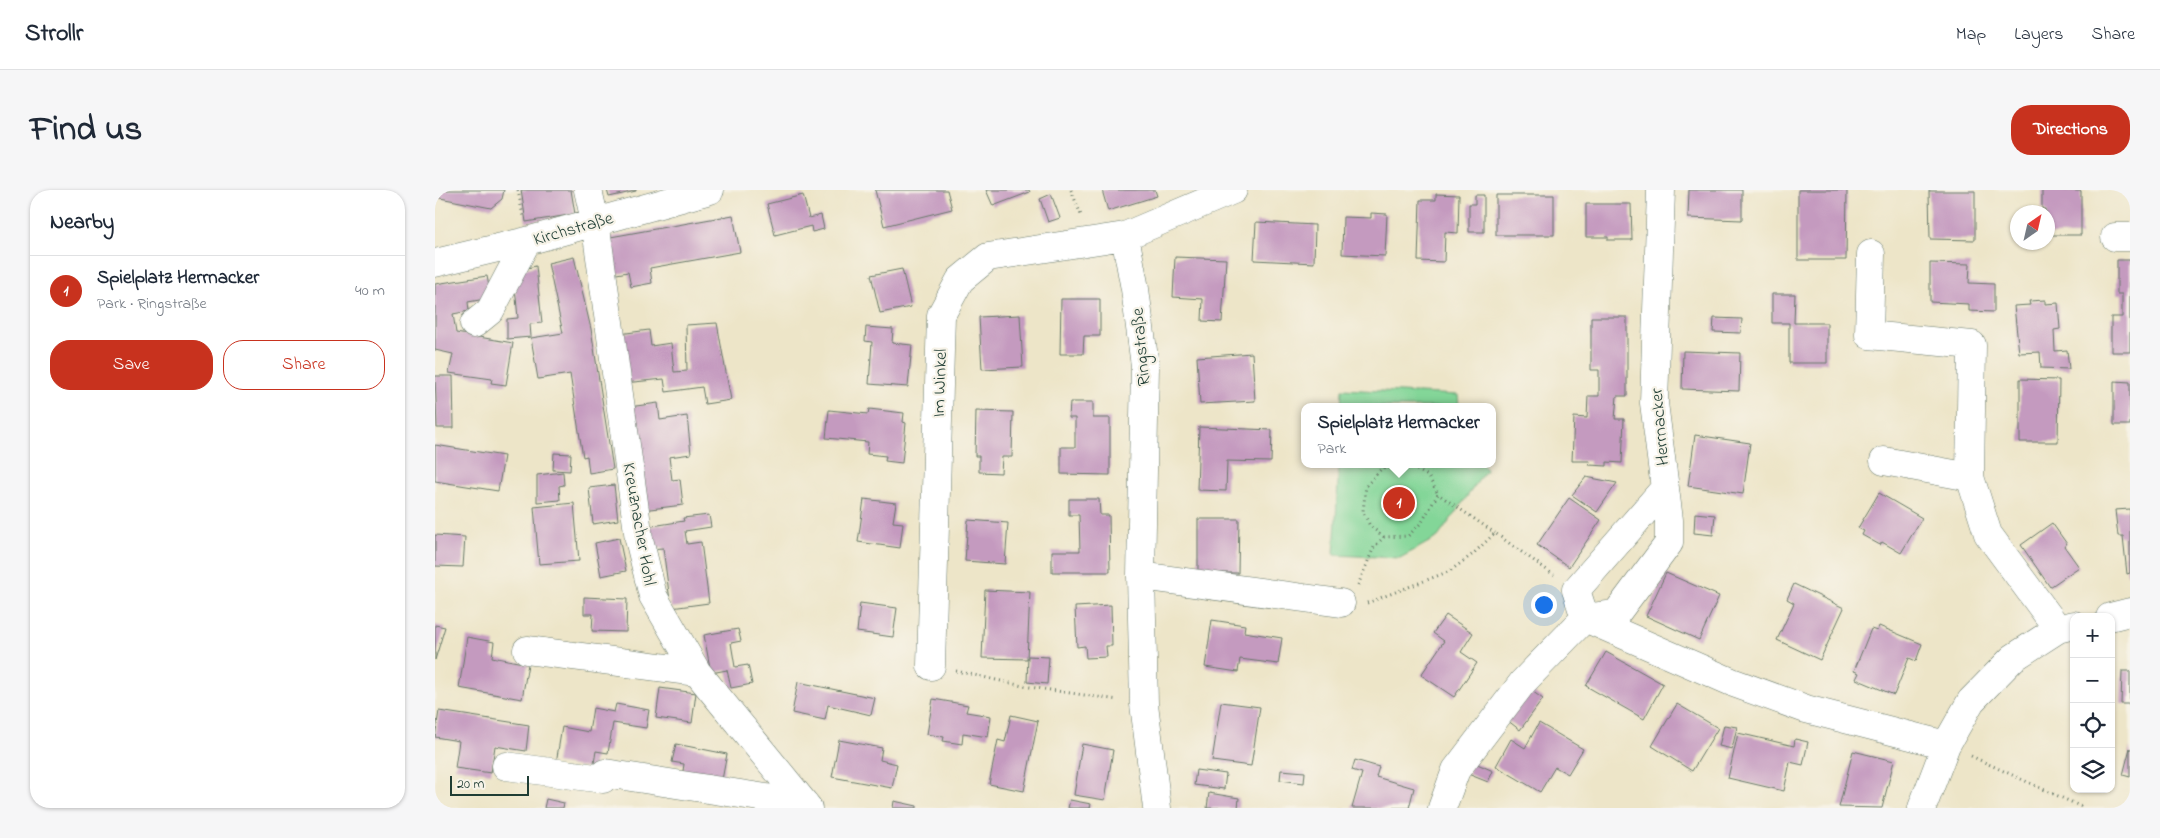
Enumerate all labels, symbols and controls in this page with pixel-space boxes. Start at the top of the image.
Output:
text: Strollr [25,17,83,52]
text: Map [1956,22,1986,48]
text: Layers [2014,22,2064,48]
text: Share [2092,22,2135,48]
text: Find us [30,105,142,156]
button: Directions [2011,105,2130,155]
north arrow [2010,205,2055,250]
street label: Kirchstraße [531,206,617,254]
text: Nearby [50,208,114,238]
text: Spielplatz Herrnacker [97,265,259,292]
text: 1 [63,279,69,303]
text: 40 m [355,279,385,303]
text: Park · Ringstraße [97,292,207,316]
street label: Ringstraße [1126,306,1159,387]
button: Save [50,340,213,390]
button: Share [223,340,385,390]
street label: Im Winkel [927,348,955,418]
street label: Herrnacker [1645,387,1677,467]
popup [1301,403,1496,468]
text: Spielplatz Herrnacker [1317,410,1480,437]
text: Park [1317,437,1346,461]
street label: Kreuznacher Hohl [614,461,662,588]
pin: 1 [1383,484,1415,522]
your location [1531,592,1557,618]
map controls [2070,613,2115,793]
button: + [2070,613,2115,658]
button: − [2070,658,2115,703]
button: locate [2070,703,2115,748]
button: layers [2070,748,2115,793]
scale bar [450,773,529,796]
text: 20 m [457,774,484,795]

